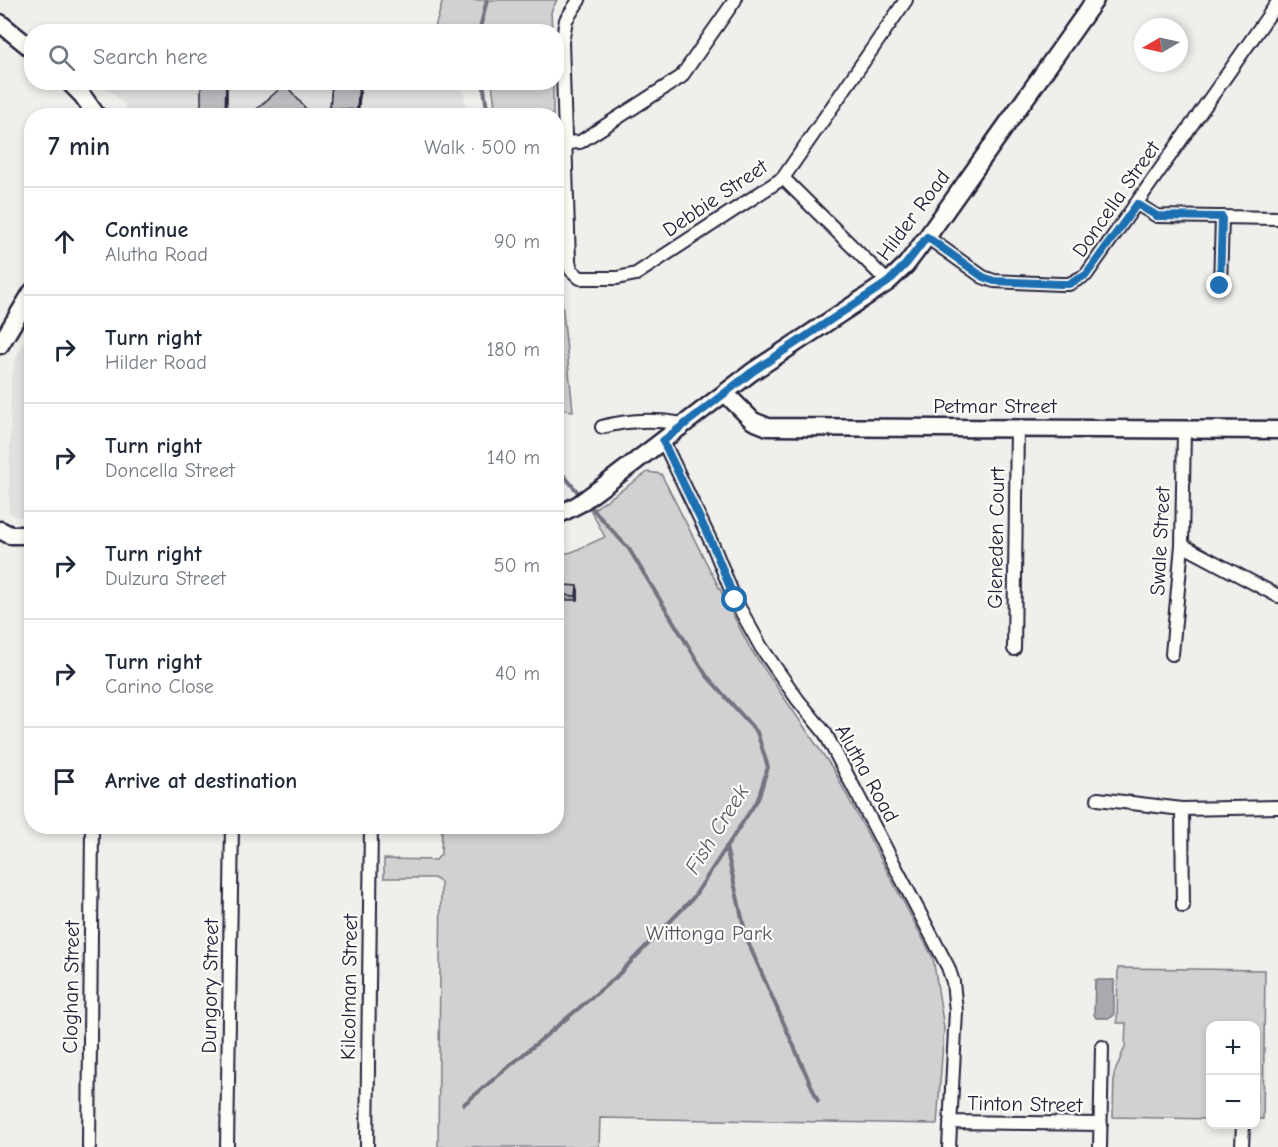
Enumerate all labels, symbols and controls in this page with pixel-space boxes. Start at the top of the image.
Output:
north arrow [1134,18,1188,72]
search box [24,24,564,90]
icon: search [45,41,78,74]
text: Search here [93,44,208,70]
text: 7 min [48,132,110,162]
text: Walk · 500 m [424,136,540,159]
street label: Doncella Street [1067,136,1165,262]
street label: Debbie Street [658,154,773,242]
street label: Hilder Road [871,165,955,265]
text: Continue [105,217,188,243]
icon: ahead [48,225,81,258]
text: 90 m [494,230,540,253]
text: Alutha Road [105,243,208,266]
route end [1206,272,1232,298]
text: Turn right [105,325,202,351]
icon: right [48,333,81,366]
text: 180 m [486,338,540,361]
text: Hilder Road [105,351,207,374]
street label: Petmar Street [933,394,1058,418]
text: Turn right [105,433,202,459]
icon: right [48,441,81,474]
text: 140 m [487,446,540,469]
text: Doncella Street [105,459,235,482]
street label: Gleneden Court [983,466,1009,609]
street label: Swale Street [1145,485,1175,596]
text: Turn right [105,541,202,567]
icon: right [48,549,81,582]
text: 50 m [494,554,540,577]
text: Dulzura Street [105,567,226,590]
route start [721,586,747,612]
text: Turn right [105,649,202,675]
icon: right [48,657,81,690]
text: 40 m [495,662,540,685]
text: Carino Close [105,675,214,698]
street label: Alutha Road [830,720,904,826]
icon: arrive [48,765,81,798]
text: Arrive at destination [105,768,297,794]
water label: Fish Creek [679,780,755,879]
street label: Kilcolman Street [336,913,362,1060]
street label: Dungory Street [197,917,223,1054]
street label: Cloghan Street [58,919,84,1054]
park label: Wittonga Park [646,921,772,945]
map controls [1206,1021,1260,1129]
button: + [1206,1021,1260,1075]
button: − [1206,1075,1260,1129]
street label: Tinton Street [967,1091,1084,1117]

